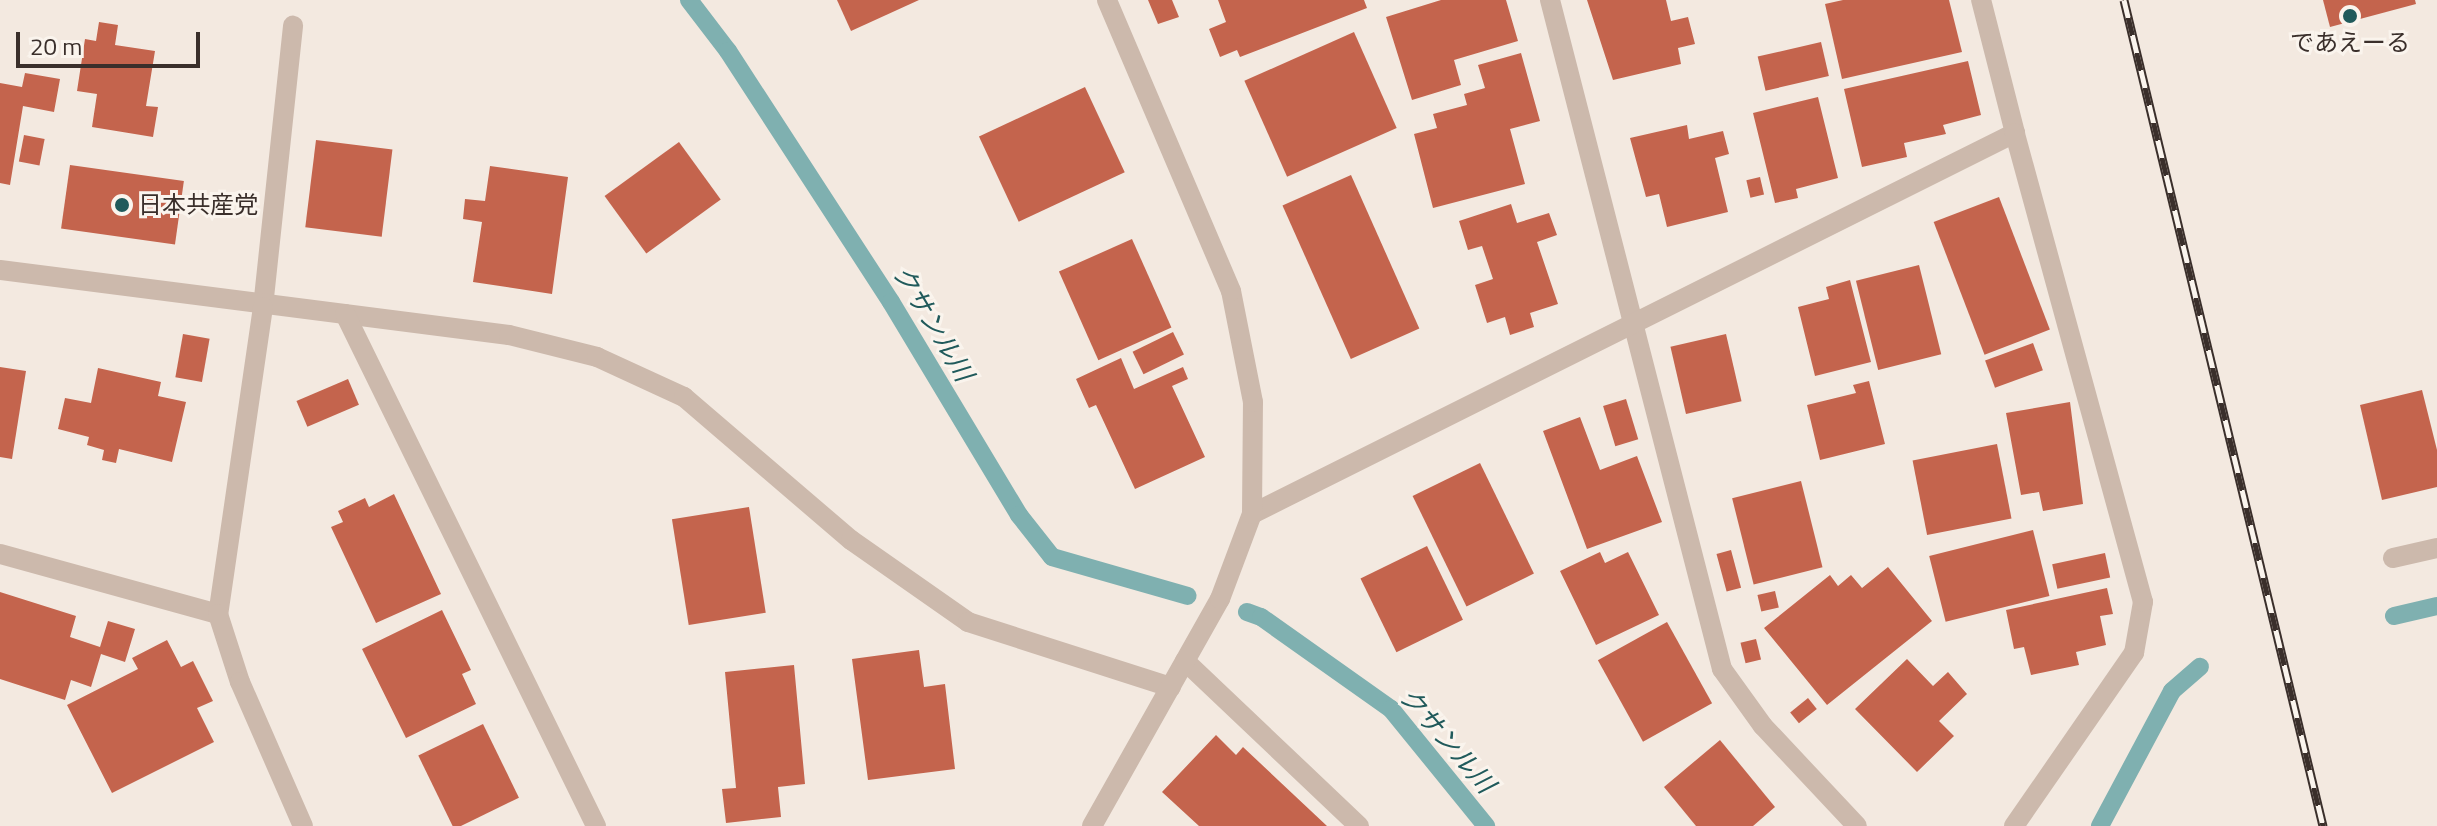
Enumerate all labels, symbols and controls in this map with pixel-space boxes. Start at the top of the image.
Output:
marker: であえーる [2341,7,2359,25]
scale bar [20,16,204,66]
text: 20 m [30,28,82,64]
place label: であえーる [2290,29,2410,57]
place label: 日本共産党 [138,191,258,219]
marker: 日本共産党 [113,196,131,214]
water label: クサンル川 [886,259,980,387]
water label: クサンル川 [1393,681,1501,799]

